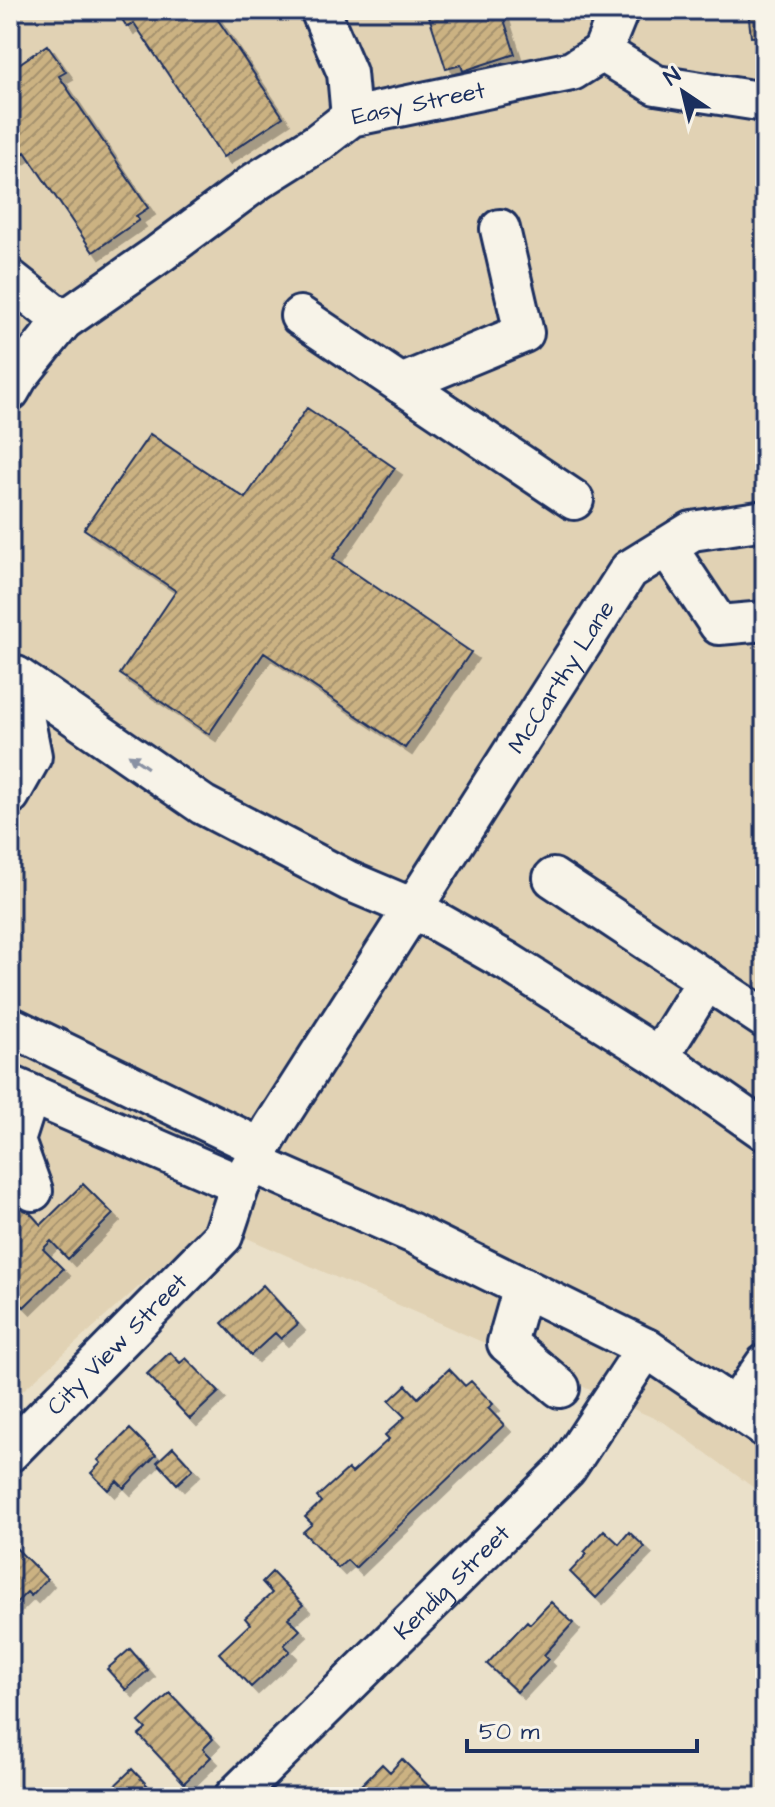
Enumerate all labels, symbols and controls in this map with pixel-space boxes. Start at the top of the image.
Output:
north arrow [643,52,723,132]
text: N [658,60,687,93]
street label: Easy Street [349,73,489,134]
street label: McCarthy Lane [500,594,623,760]
one-way arrow [128,754,149,769]
street label: City View Street [39,1265,196,1423]
street label: Kendig Street [387,1517,518,1648]
scale bar [467,1703,697,1753]
text: 50 m [479,1715,540,1749]

